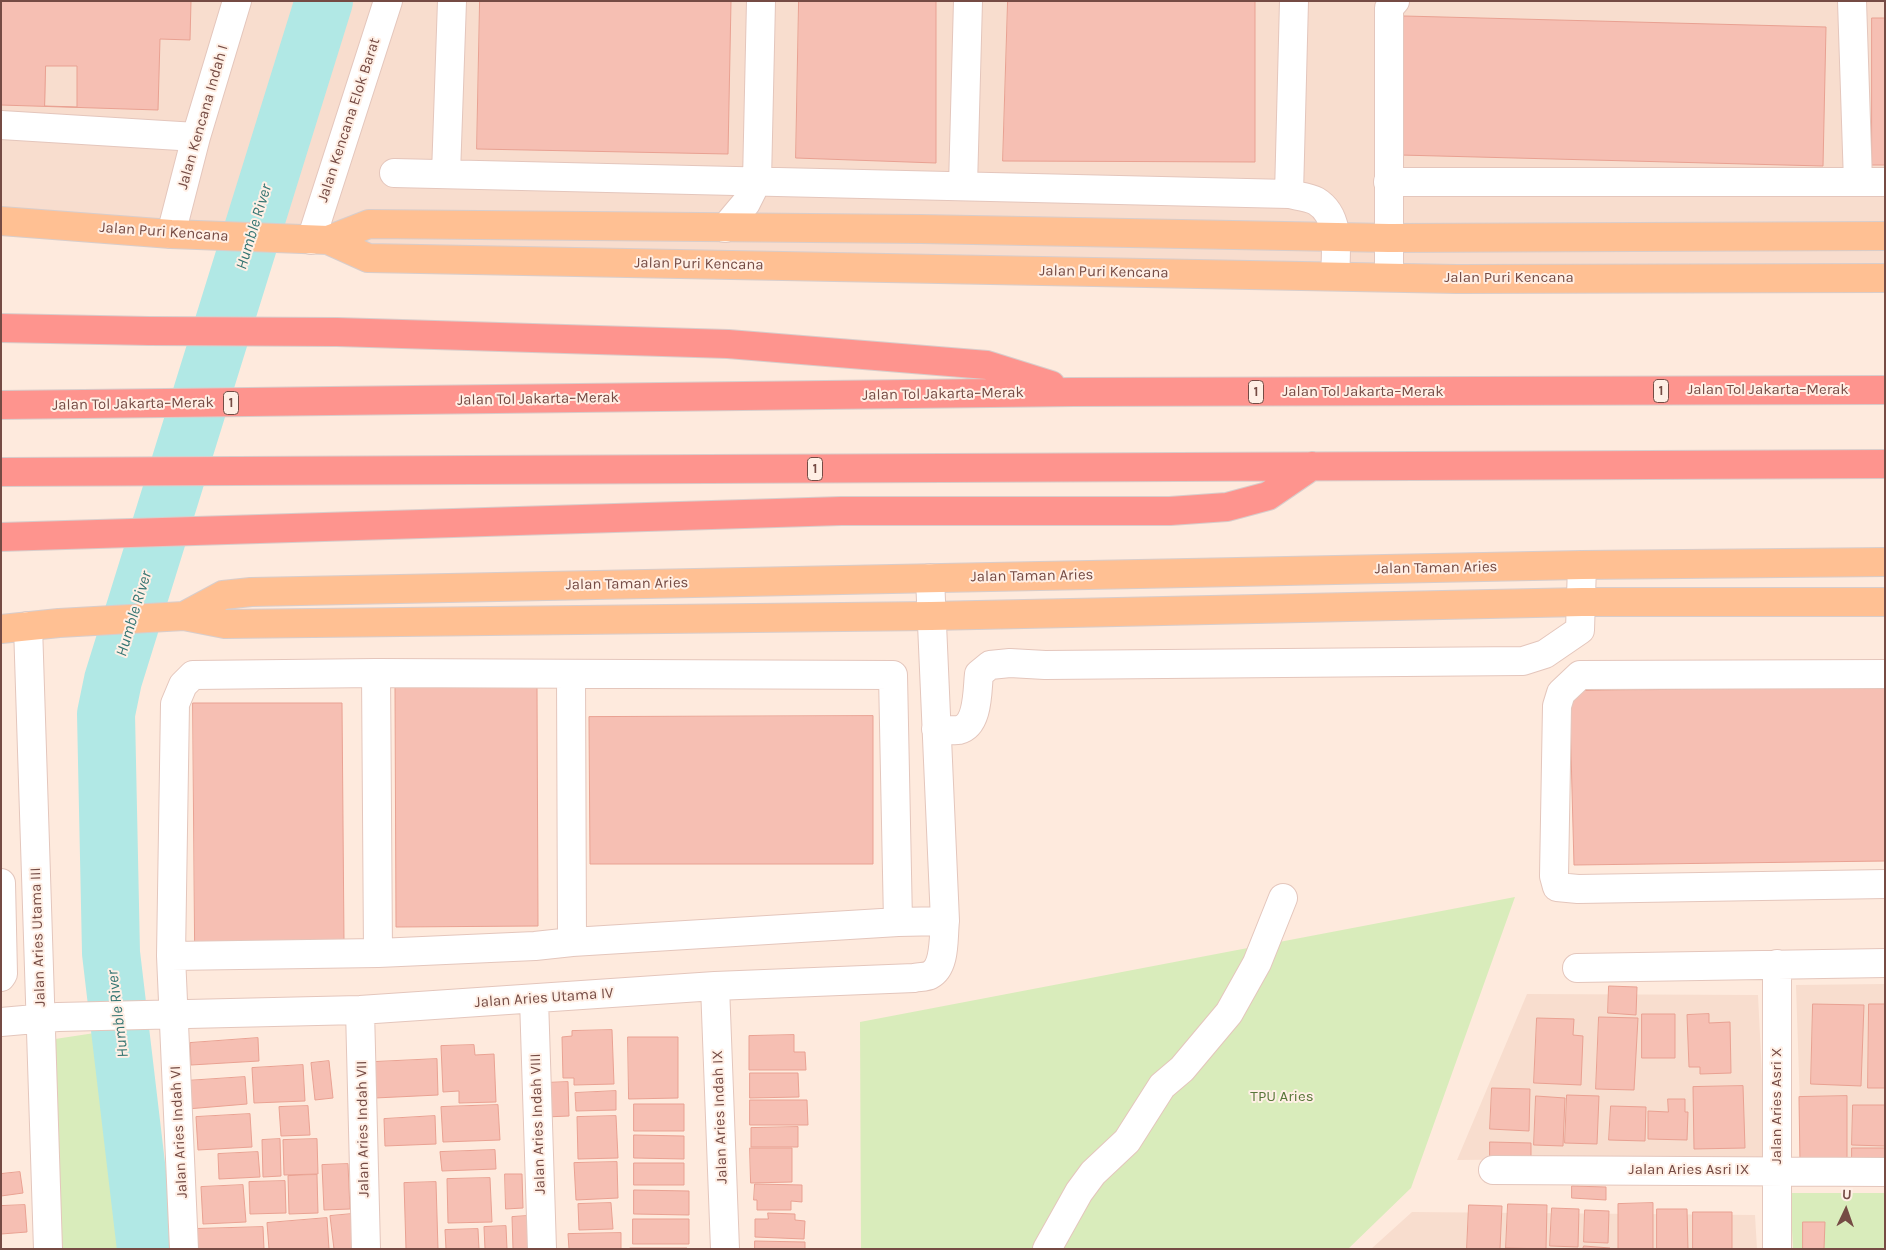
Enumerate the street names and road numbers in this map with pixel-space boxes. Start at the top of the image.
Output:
street label: Jalan Kencana Elok Barat [314,35,384,205]
street label: Jalan Kencana Indah I [174,43,232,191]
street label: Jalan Puri Kencana [99,219,229,245]
street label: Jalan Puri Kencana [634,254,764,274]
street label: Jalan Puri Kencana [1039,262,1169,282]
street label: Jalan Puri Kencana [1444,269,1574,287]
road number: 1 [1654,380,1668,402]
road number: 1 [1248,381,1264,404]
street label: Jalan Tol Jakarta–Merak [1687,381,1849,399]
street label: Jalan Tol Jakarta–Merak [1282,383,1444,401]
street label: Jalan Tol Jakarta–Merak [862,384,1024,404]
street label: Jalan Tol Jakarta–Merak [457,389,619,409]
road number: 1 [224,392,238,414]
street label: Jalan Tol Jakarta–Merak [52,394,214,414]
road number: 1 [808,458,822,480]
street label: Jalan Taman Aries [1374,558,1498,578]
street label: Jalan Taman Aries [970,566,1094,586]
street label: Jalan Taman Aries [565,574,689,594]
street label: Jalan Aries Utama III [27,867,49,1007]
street label: Jalan Aries Utama IV [474,984,614,1012]
street label: Jalan Aries Asri X [1768,1048,1786,1164]
street label: Jalan Aries Indah IX [709,1050,731,1184]
street label: Jalan Aries Indah VIII [527,1053,549,1195]
street label: Jalan Aries Indah VII [353,1060,373,1198]
street label: Jalan Aries Indah VI [167,1065,191,1199]
street label: Jalan Aries Asri IX [1629,1161,1749,1179]

